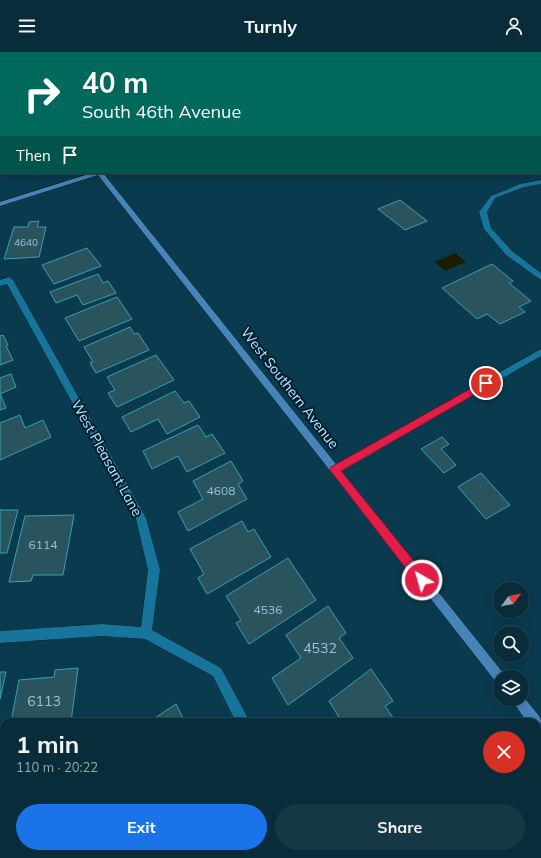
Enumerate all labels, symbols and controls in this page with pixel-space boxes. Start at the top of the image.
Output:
icon: menu [16,15,38,37]
text: Turnly [244,15,297,38]
icon: person [503,15,525,37]
text: 40 m [82,65,148,100]
icon: right [16,68,68,120]
text: South 46th Avenue [82,100,241,123]
icon: arrive [59,144,81,166]
text: Then [16,146,51,165]
house number: 4640 [14,236,38,249]
street label: West Southern Avenue [237,324,343,452]
pin [469,366,503,400]
icon: arrive [475,372,497,394]
street label: West Pleasant Lane [68,397,146,519]
house number: 4608 [207,483,235,498]
house number: 6114 [29,537,57,552]
position arrow [401,559,443,601]
north arrow [493,582,529,618]
map controls [493,582,529,706]
house number: 4536 [254,602,282,617]
button: search [493,626,529,662]
house number: 4532 [303,639,337,657]
button: layers [493,670,529,706]
house number: 6113 [27,692,61,710]
text: 1 min [16,729,79,759]
button: close [483,731,525,773]
text: 110 m · 20:22 [16,759,98,775]
button: Exit [16,804,267,850]
button: Share [275,804,525,850]

